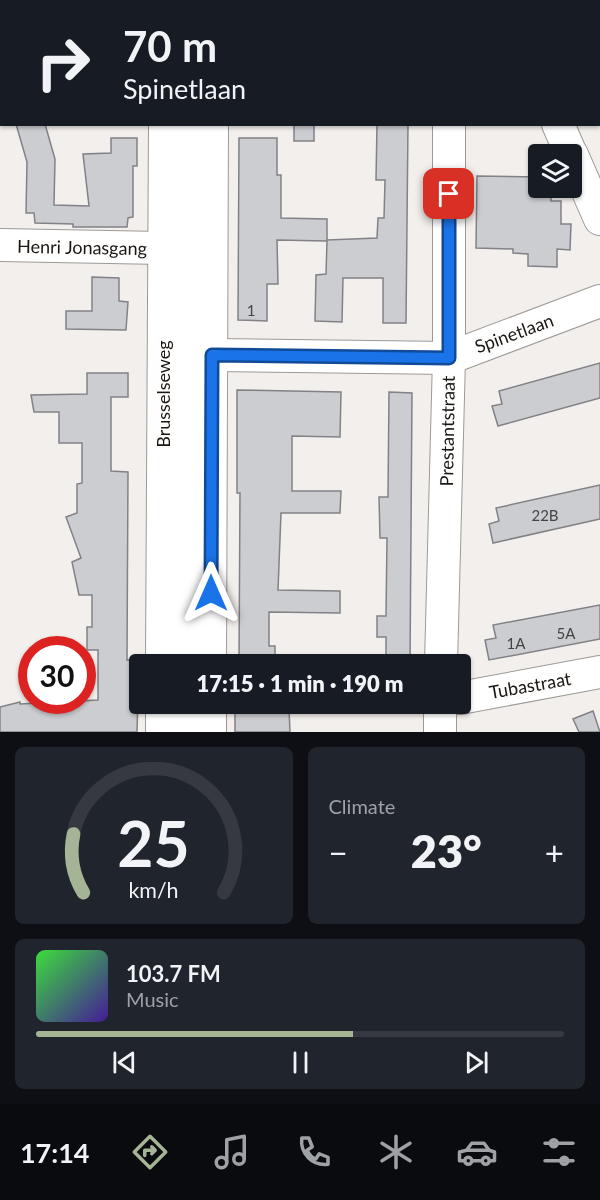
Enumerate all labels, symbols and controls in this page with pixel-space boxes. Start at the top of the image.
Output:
text: 70 m [123,21,217,71]
icon: right [24,24,102,102]
text: Spinetlaan [123,72,246,105]
map controls [528,144,582,198]
button: layers [528,144,582,198]
pin [423,168,474,219]
icon: arrive [432,177,465,210]
street label: Henri Jonasgang [17,235,147,259]
house number: 1 [247,301,255,319]
street label: Spinetlaan [472,309,556,357]
street label: Brusselseweg [152,340,174,448]
street label: Prestantstraat [435,375,459,487]
house number: 22B [531,506,559,524]
position arrow [179,561,243,625]
house number: 5A [557,624,576,642]
house number: 1A [507,634,526,652]
speed limit sign: 30 [18,636,96,714]
street label: Tubastraat [487,667,573,703]
text: 17:15 · 1 min · 190 m [197,670,403,697]
text: Climate [329,794,395,818]
text: 25 [118,805,190,880]
text: 23° [411,824,482,878]
text: − [329,832,348,872]
text: + [545,832,564,872]
text: km/h [129,877,179,903]
text: 103.7 FM [126,960,221,987]
text: Music [126,987,179,1011]
icon: previous [108,1046,141,1079]
icon: pause [284,1046,317,1079]
icon: next [460,1046,493,1079]
icon: directions [129,1131,171,1173]
icon: music [211,1131,253,1173]
icon: phone [293,1131,335,1173]
icon: climate [375,1131,417,1173]
icon: car [456,1131,498,1173]
icon: filters [538,1131,580,1173]
text: 17:14 [20,1136,89,1169]

